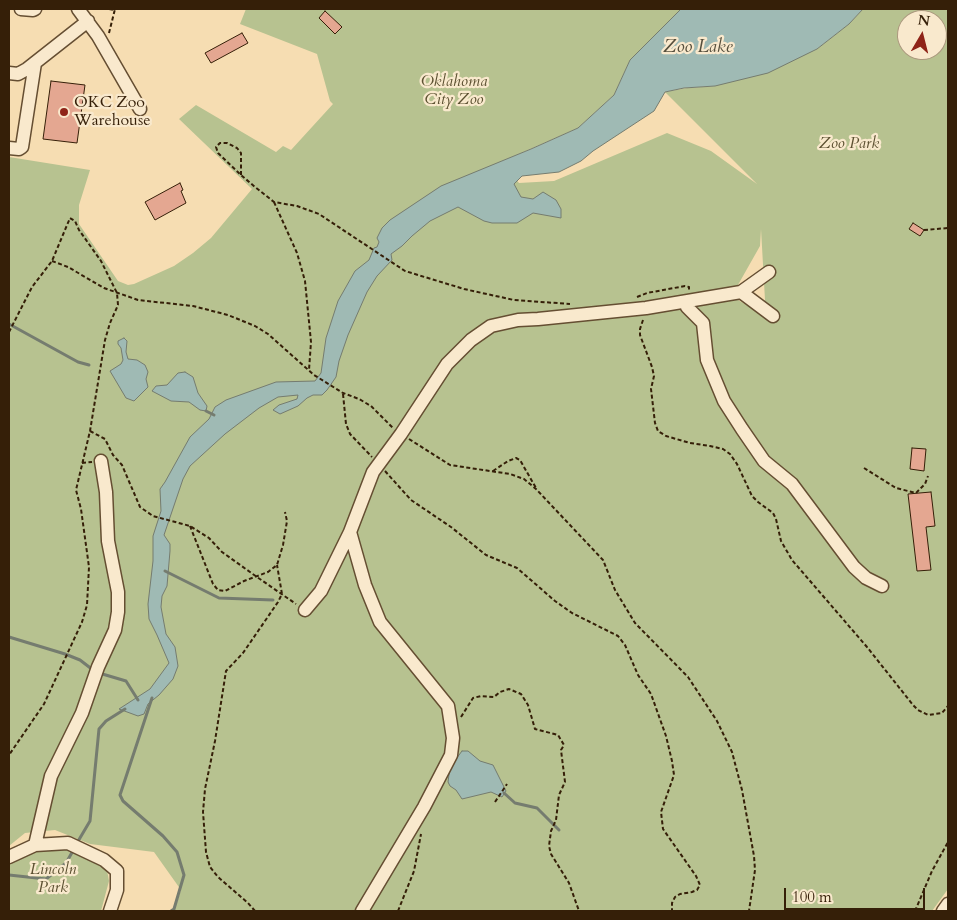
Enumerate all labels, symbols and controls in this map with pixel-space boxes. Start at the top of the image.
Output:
north arrow [897,10,947,60]
text: N [917,10,931,31]
water label: Zoo Lake [663,37,733,59]
park label: Oklahoma City Zoo [421,72,487,110]
place label: OKC Zoo Warehouse [74,93,151,131]
marker: OKC Zoo Warehouse [58,106,70,118]
park label: Zoo Park [819,134,879,154]
park label: Lincoln Park [30,860,76,898]
scale bar [787,878,928,910]
text: 100 m [792,887,832,907]

